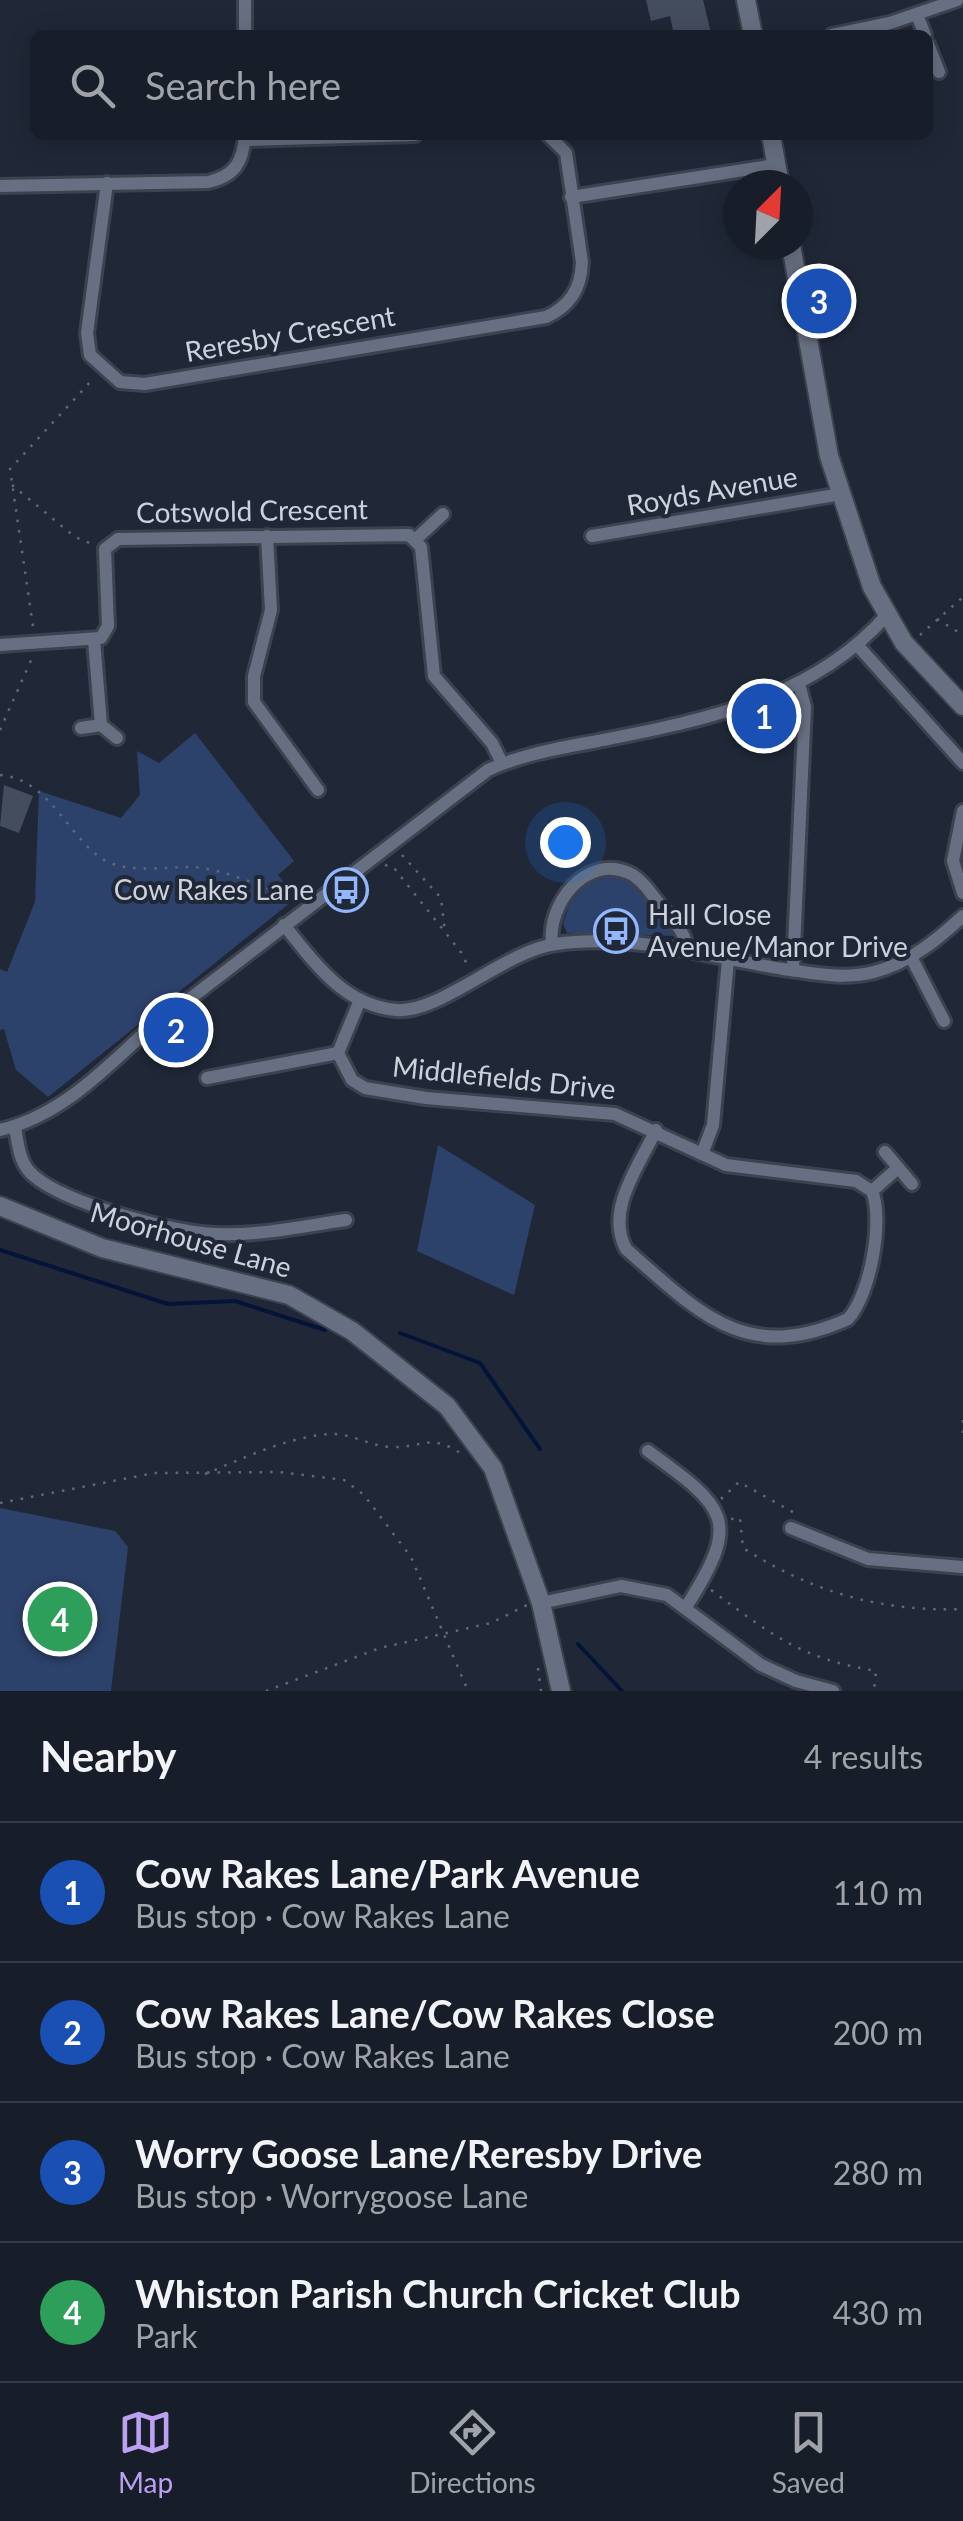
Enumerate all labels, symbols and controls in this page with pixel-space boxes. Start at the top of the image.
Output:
search box [30,30,933,140]
icon: search [65,58,120,113]
text: Search here [145,62,341,108]
north arrow [723,170,813,260]
pin: 3 [786,264,852,338]
street label: Reresby Crescent [182,298,398,368]
street label: Royds Avenue [624,458,800,522]
street label: Cotswold Crescent [136,491,368,529]
pin: 1 [732,678,796,754]
your location [540,817,591,868]
bus stop icon: Cow Rakes Lane [323,867,369,913]
place label: Cow Rakes Lane [114,872,314,906]
place label: Hall Close Avenue/Manor Drive [648,897,908,963]
bus stop icon: Hall Close Avenue/Manor Drive [593,908,639,954]
pin: 2 [144,992,208,1068]
street label: Middlefields Drive [391,1048,617,1106]
street label: Moorhouse Lane [87,1194,296,1284]
pin: 4 [28,1582,92,1656]
text: Nearby [40,1731,177,1781]
text: 4 results [804,1737,923,1776]
text: Cow Rakes Lane/Park Avenue [135,1850,640,1896]
text: 1 [63,1873,82,1912]
text: 110 m [833,1873,923,1912]
text: Bus stop · Cow Rakes Lane [135,1896,510,1935]
text: Cow Rakes Lane/Cow Rakes Close [135,1990,715,2036]
text: 2 [63,2013,82,2052]
text: 200 m [833,2013,923,2052]
text: Bus stop · Cow Rakes Lane [135,2036,510,2075]
text: Worry Goose Lane/Reresby Drive [135,2130,702,2176]
text: 3 [63,2153,82,2192]
text: 280 m [833,2153,923,2192]
text: Bus stop · Worrygoose Lane [135,2176,528,2215]
text: Whiston Parish Church Cricket Club [135,2270,741,2316]
text: 4 [63,2293,82,2332]
text: 430 m [833,2293,923,2332]
text: Park [135,2316,198,2355]
tab: Map [118,2405,173,2499]
tab: Directions [409,2405,536,2499]
tab: Saved [772,2405,845,2499]

